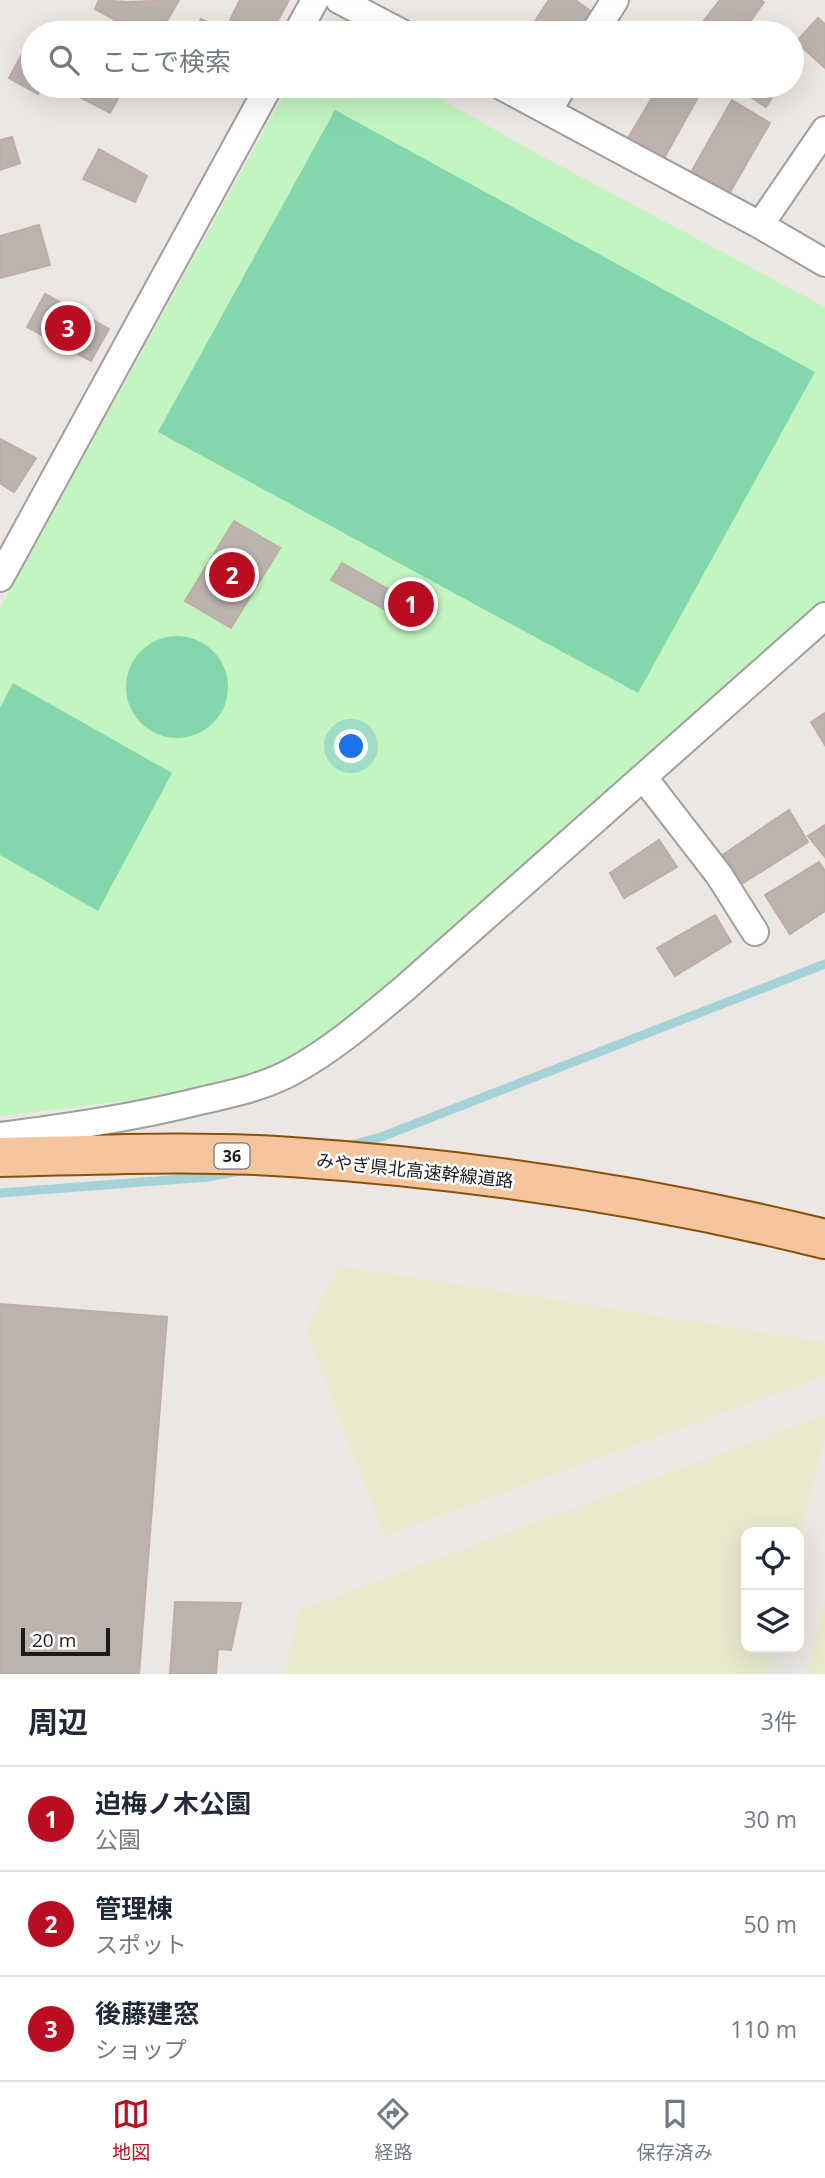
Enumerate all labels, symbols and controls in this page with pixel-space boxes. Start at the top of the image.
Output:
search box [21,21,804,98]
icon: search [45,41,83,79]
text: ここで検索 [101,43,231,79]
pin: 3 [45,302,91,354]
pin: 2 [209,549,255,601]
pin: 1 [388,578,434,630]
your location [334,729,368,763]
road number: 36 [215,1144,250,1168]
street label: みやぎ県北高速幹線道路 [315,1148,515,1192]
map controls [741,1527,804,1653]
button: locate [741,1527,804,1590]
button: layers [741,1590,804,1653]
scale bar [21,1625,110,1657]
text: 20 m [32,1627,76,1653]
text: 周辺 [28,1701,88,1742]
text: 3件 [761,1705,797,1737]
text: 迫梅ノ木公園 [95,1785,251,1821]
text: 1 [44,1803,58,1835]
text: 30 m [743,1803,797,1835]
text: 公園 [95,1823,141,1855]
text: 管理棟 [95,1890,173,1926]
text: 2 [44,1908,58,1940]
text: 50 m [743,1908,797,1940]
text: スポット [95,1928,187,1960]
text: 後藤建窓 [95,1995,199,2031]
text: 3 [44,2013,58,2045]
text: 110 m [730,2013,797,2045]
text: ショップ [95,2033,187,2065]
tab: 地図 [112,2095,150,2165]
tab: 経路 [374,2095,413,2165]
tab: 保存済み [637,2095,713,2165]

